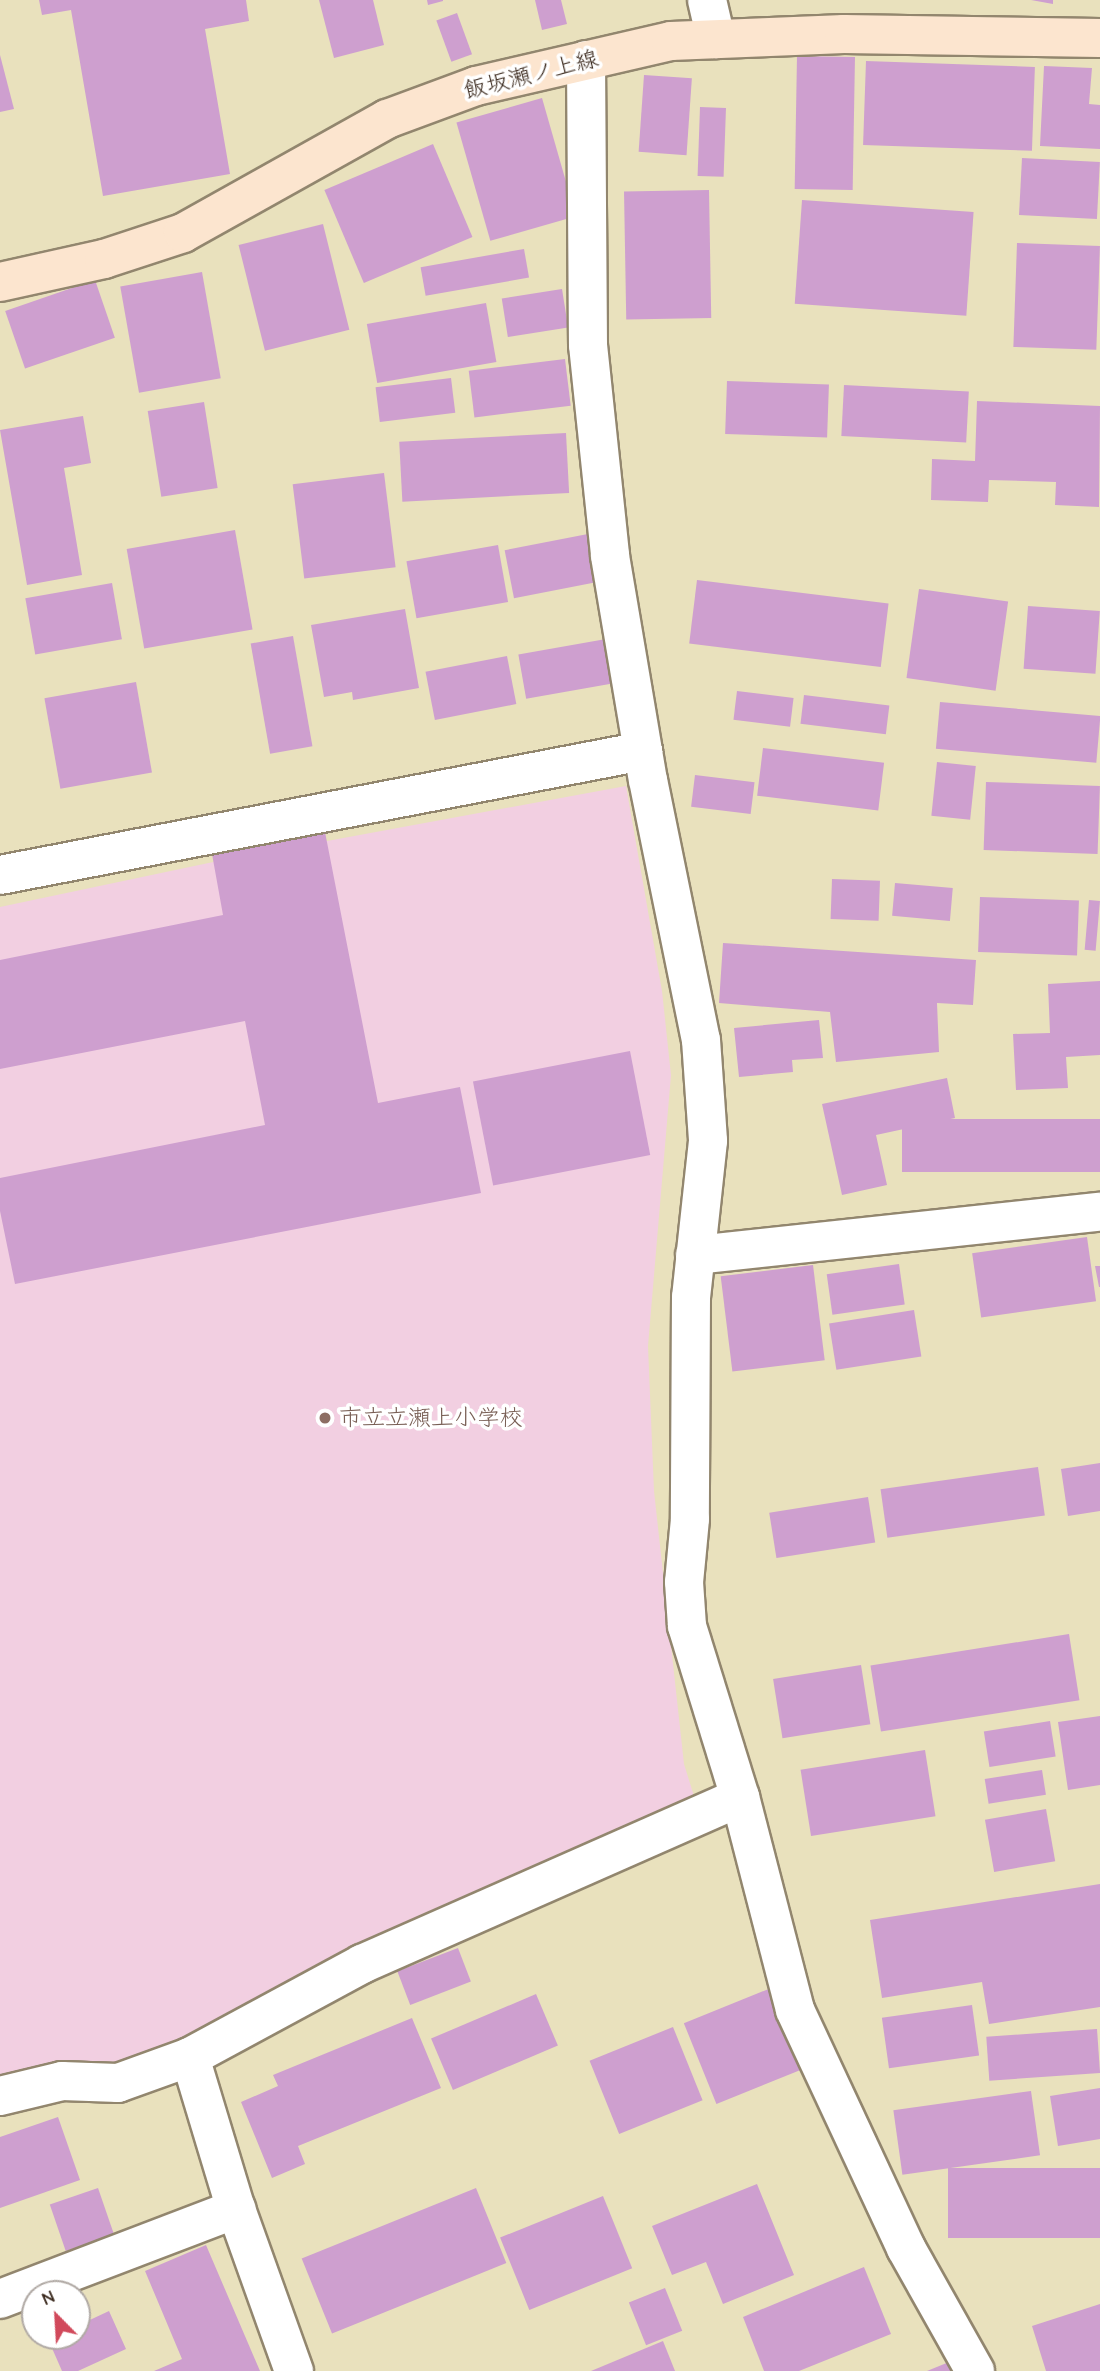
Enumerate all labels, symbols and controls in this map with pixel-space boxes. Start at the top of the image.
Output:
street label: 飯坂瀬ノ上線 [461,45,601,105]
place label: 市立立瀬上小学校 [339,1404,523,1432]
marker: 市立立瀬上小学校 [317,1410,333,1426]
north arrow [21,2280,91,2350]
text: N [38,2285,58,2310]

